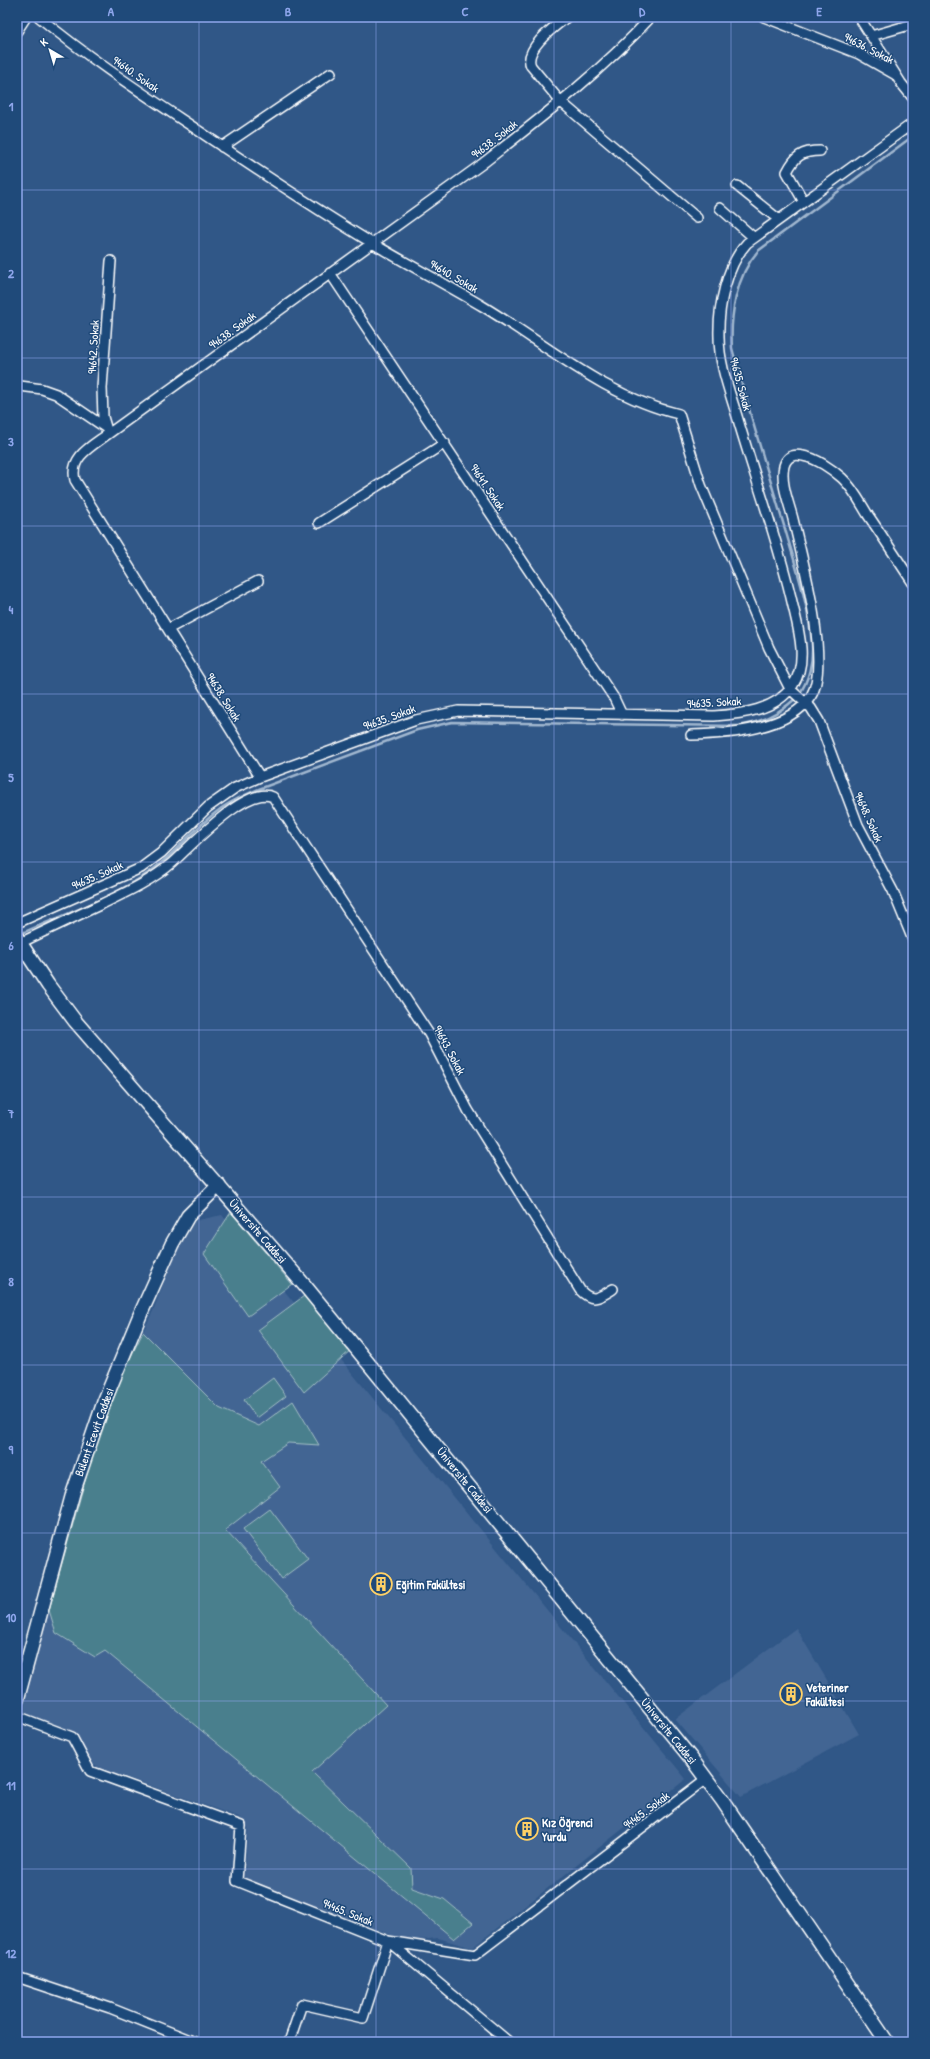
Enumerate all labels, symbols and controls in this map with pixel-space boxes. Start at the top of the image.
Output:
text: A [108,2,115,20]
text: B [285,2,292,20]
text: C [461,2,469,20]
text: D [639,2,646,20]
text: E [816,2,822,20]
street label: 94636. Sokak [841,28,897,68]
north arrow [30,30,70,70]
text: K [37,35,51,49]
street label: 94640. Sokak [109,52,163,96]
text: 1 [9,97,14,115]
street label: 94638. Sokak [467,115,521,163]
street label: 94640. Sokak [426,255,482,297]
text: 2 [8,264,15,282]
street label: 94638. Sokak [205,307,259,353]
street label: 94642. Sokak [83,320,103,374]
street label: 94635. Sokak [726,355,756,413]
text: 3 [8,432,14,450]
street label: 94641. Sokak [466,460,510,514]
text: 4 [9,600,14,618]
street label: 94638. Sokak [202,669,246,725]
street label: 94635. Sokak [686,692,742,712]
street label: 94635. Sokak [360,700,418,734]
text: 5 [8,768,14,786]
street label: 94648. Sokak [850,789,888,845]
street label: 94635. Sokak [69,856,125,894]
text: 6 [8,936,14,954]
street label: 94643. Sokak [430,1022,470,1078]
text: 7 [7,1104,15,1122]
street label: Üniversite Caddesi [225,1195,291,1267]
text: 8 [8,1272,14,1290]
street label: Bülent Ecevit Caddesi [70,1385,118,1479]
text: 9 [9,1440,14,1458]
street label: Üniversite Caddesi [433,1443,497,1517]
building icon: Eğitim Fakültesi [368,1571,394,1597]
place label: Eğitim Fakültesi [396,1576,466,1594]
text: 10 [6,1608,16,1626]
place label: Veteriner Fakültesi [805,1679,849,1710]
building icon: Veteriner Fakültesi [778,1681,804,1707]
street label: Üniversite Caddesi [637,1694,701,1768]
text: 11 [6,1776,16,1794]
street label: 94465. Sokak [619,1787,673,1833]
place label: Kız Öğrenci Yurdu [541,1814,593,1845]
building icon: Kız Öğrenci Yurdu [514,1816,540,1842]
street label: 94465. Sokak [320,1894,376,1930]
text: 12 [6,1944,17,1962]

